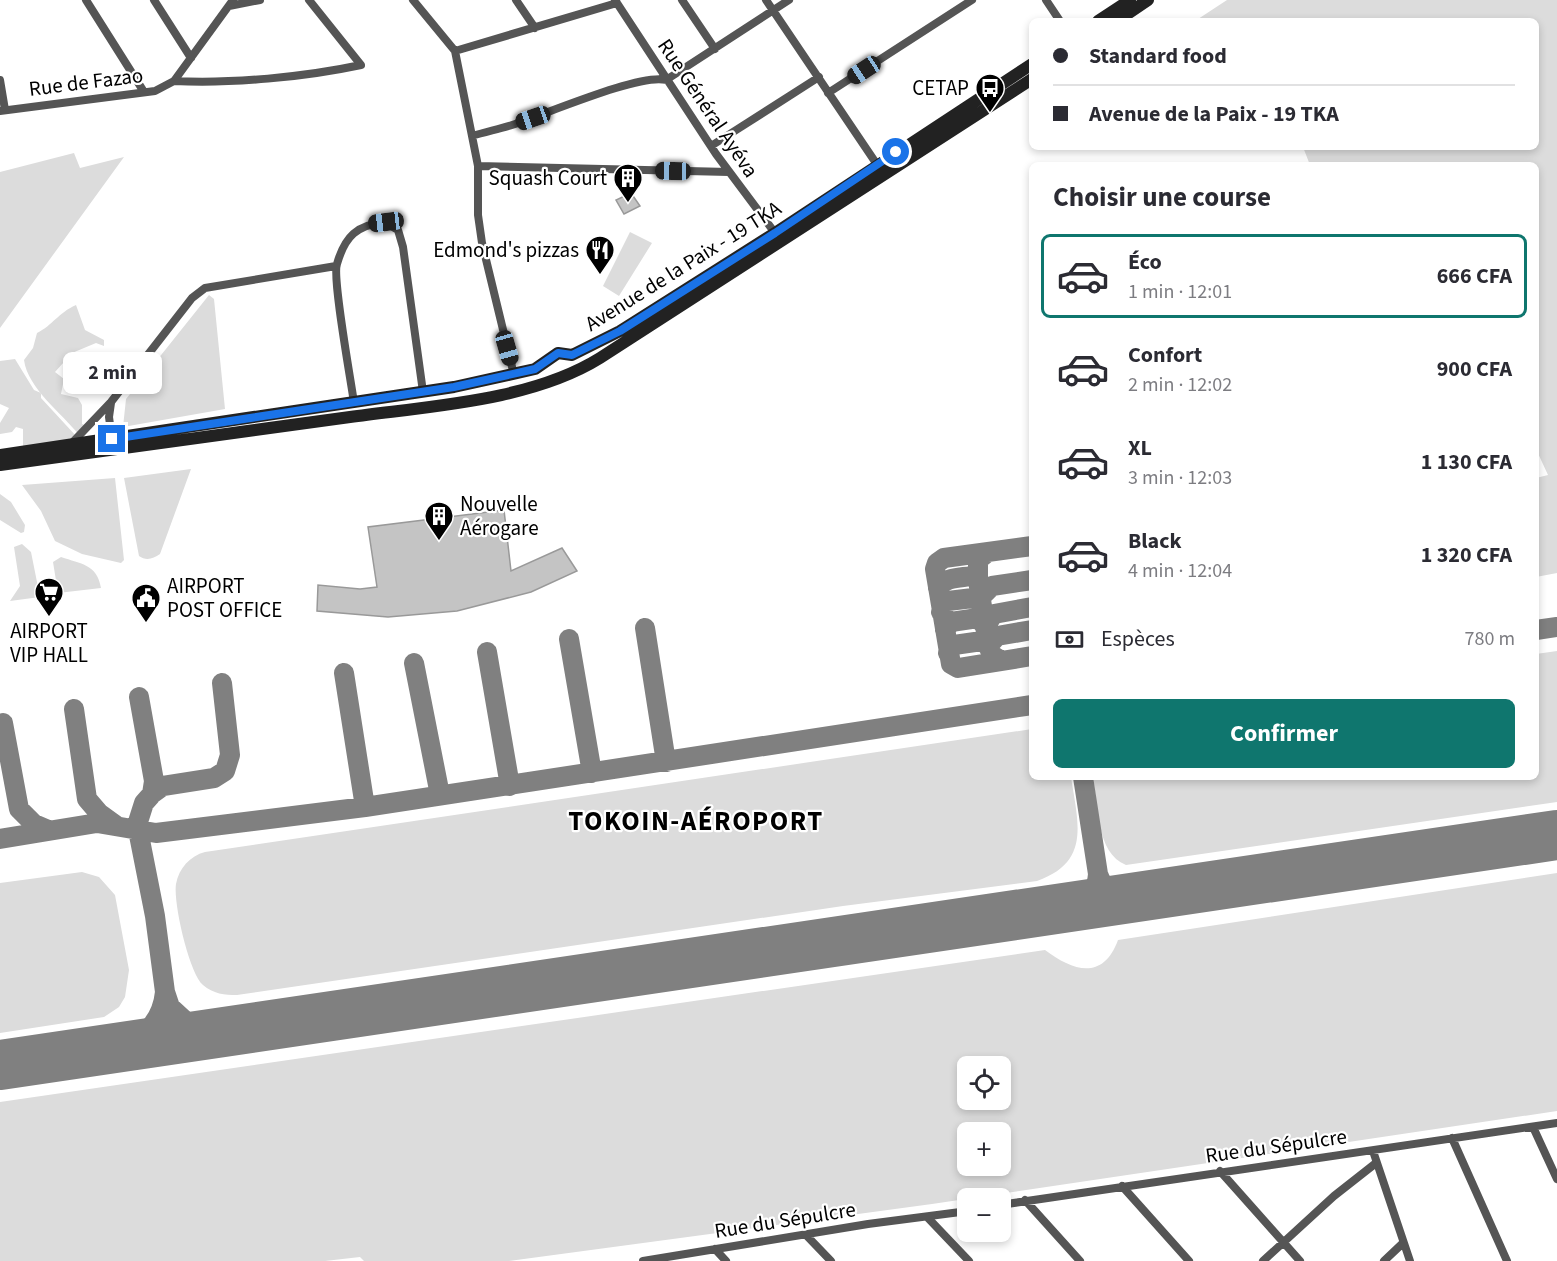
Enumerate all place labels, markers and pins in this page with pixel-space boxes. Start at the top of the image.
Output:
bus stop icon: CETAP [974,72,1006,114]
place label: CETAP [912,73,969,103]
building icon: Squash Court [612,162,644,204]
place label: Squash Court [489,163,607,193]
restaurant icon: Edmond's pizzas [584,234,616,276]
place label: Edmond's pizzas [433,235,579,265]
place label: Nouvelle Aérogare [460,489,539,543]
building icon: Nouvelle Aérogare [423,500,455,542]
place label: AIRPORT POST OFFICE [167,571,282,625]
supermarket icon: AIRPORT VIP HALL [33,576,65,618]
public building icon: AIRPORT POST OFFICE [130,582,162,624]
place label: AIRPORT VIP HALL [10,616,88,670]

